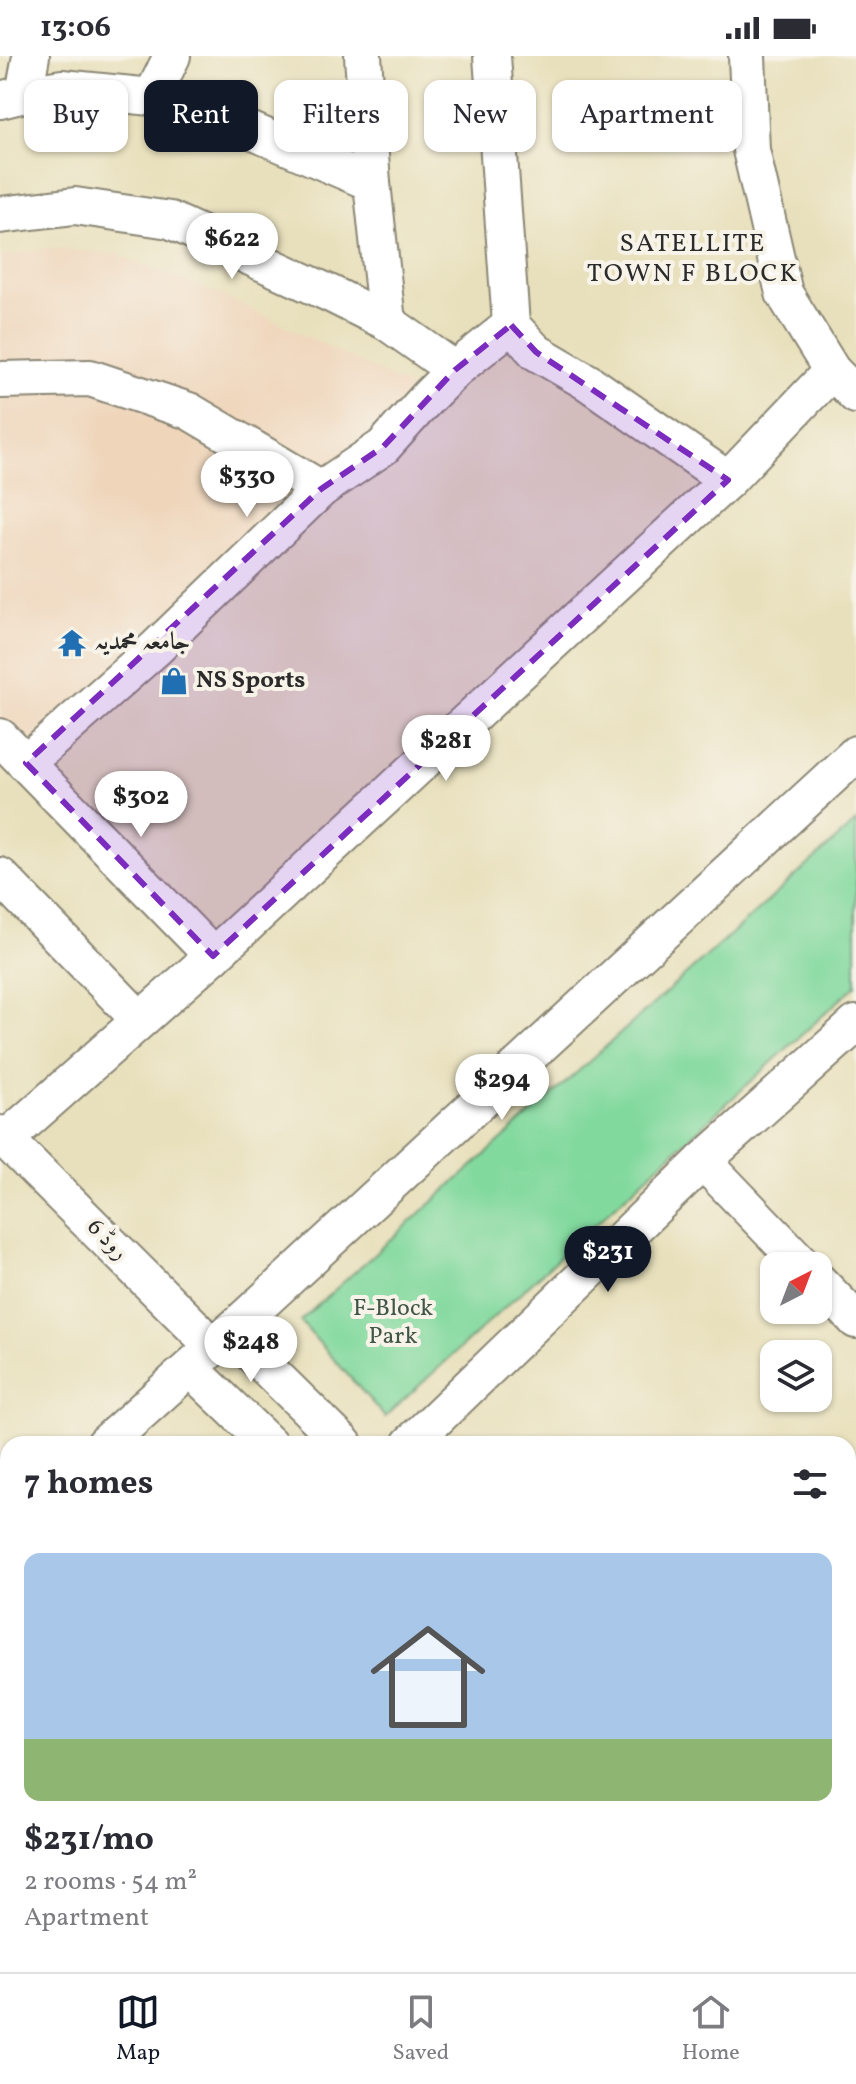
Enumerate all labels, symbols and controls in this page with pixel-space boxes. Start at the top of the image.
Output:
text: 13:06 [40,7,111,49]
chip: Buy [24,80,128,152]
chip: Rent [144,80,258,152]
chip: Filters [274,80,408,152]
chip: New [424,80,536,152]
chip: Apartment [552,80,742,152]
pin: $622 [185,213,279,281]
text: $622 [204,221,260,257]
district label: SATELLITE TOWN F BLOCK [587,226,799,292]
pin: $330 [200,451,294,519]
text: $330 [219,459,275,495]
place label: جامعہ محمدیہ [94,626,190,660]
temple icon: جامعہ محمدیہ [57,628,87,658]
place label: NS Sports [196,664,305,698]
shop icon: NS Sports [159,666,189,696]
pin: $281 [399,715,493,783]
text: $281 [420,723,472,759]
pin: $302 [94,771,188,839]
text: $302 [113,779,169,815]
pin: $294 [455,1054,549,1122]
text: $294 [473,1062,531,1098]
street label: روڈ 6 [78,1211,136,1269]
pin: $231 [561,1226,655,1294]
text: $231 [582,1234,634,1270]
north arrow [760,1252,832,1324]
map controls [760,1252,832,1412]
park label: F-Block Park [353,1292,433,1354]
pin: $248 [204,1316,298,1384]
text: $248 [222,1324,280,1360]
button: layers [760,1340,832,1412]
text: 7 homes [24,1461,153,1508]
icon: filters [788,1462,832,1506]
icon: home [356,1605,500,1749]
text: $231/mo [24,1817,154,1864]
text: 2 rooms · 54 m² [24,1864,197,1900]
text: Apartment [24,1900,149,1936]
tab: Map [116,1990,160,2069]
tab: Saved [393,1990,449,2069]
tab: Home [682,1990,740,2069]

